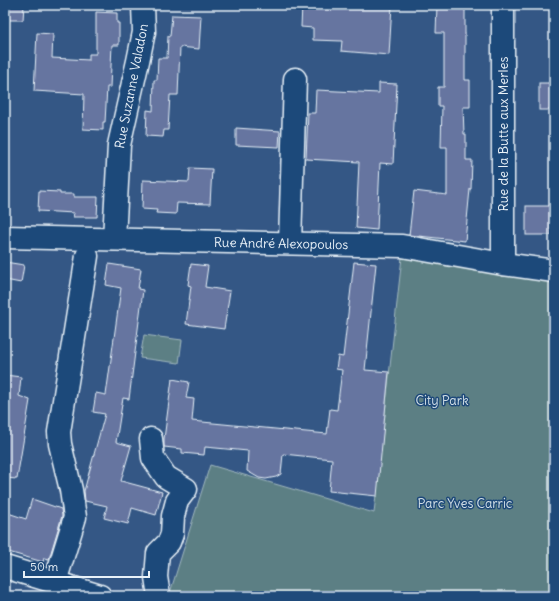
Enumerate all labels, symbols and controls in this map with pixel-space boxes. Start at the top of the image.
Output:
street label: Rue Suzanne Valadon [111,22,152,150]
street label: Rue de la Butte aux Merles [495,57,512,211]
street label: Rue André Alexopoulos [214,234,348,253]
park label: City Park [415,392,469,409]
park label: Parc Yves Carric [418,495,513,512]
scale bar [24,553,149,579]
text: 50 m [30,559,59,574]

